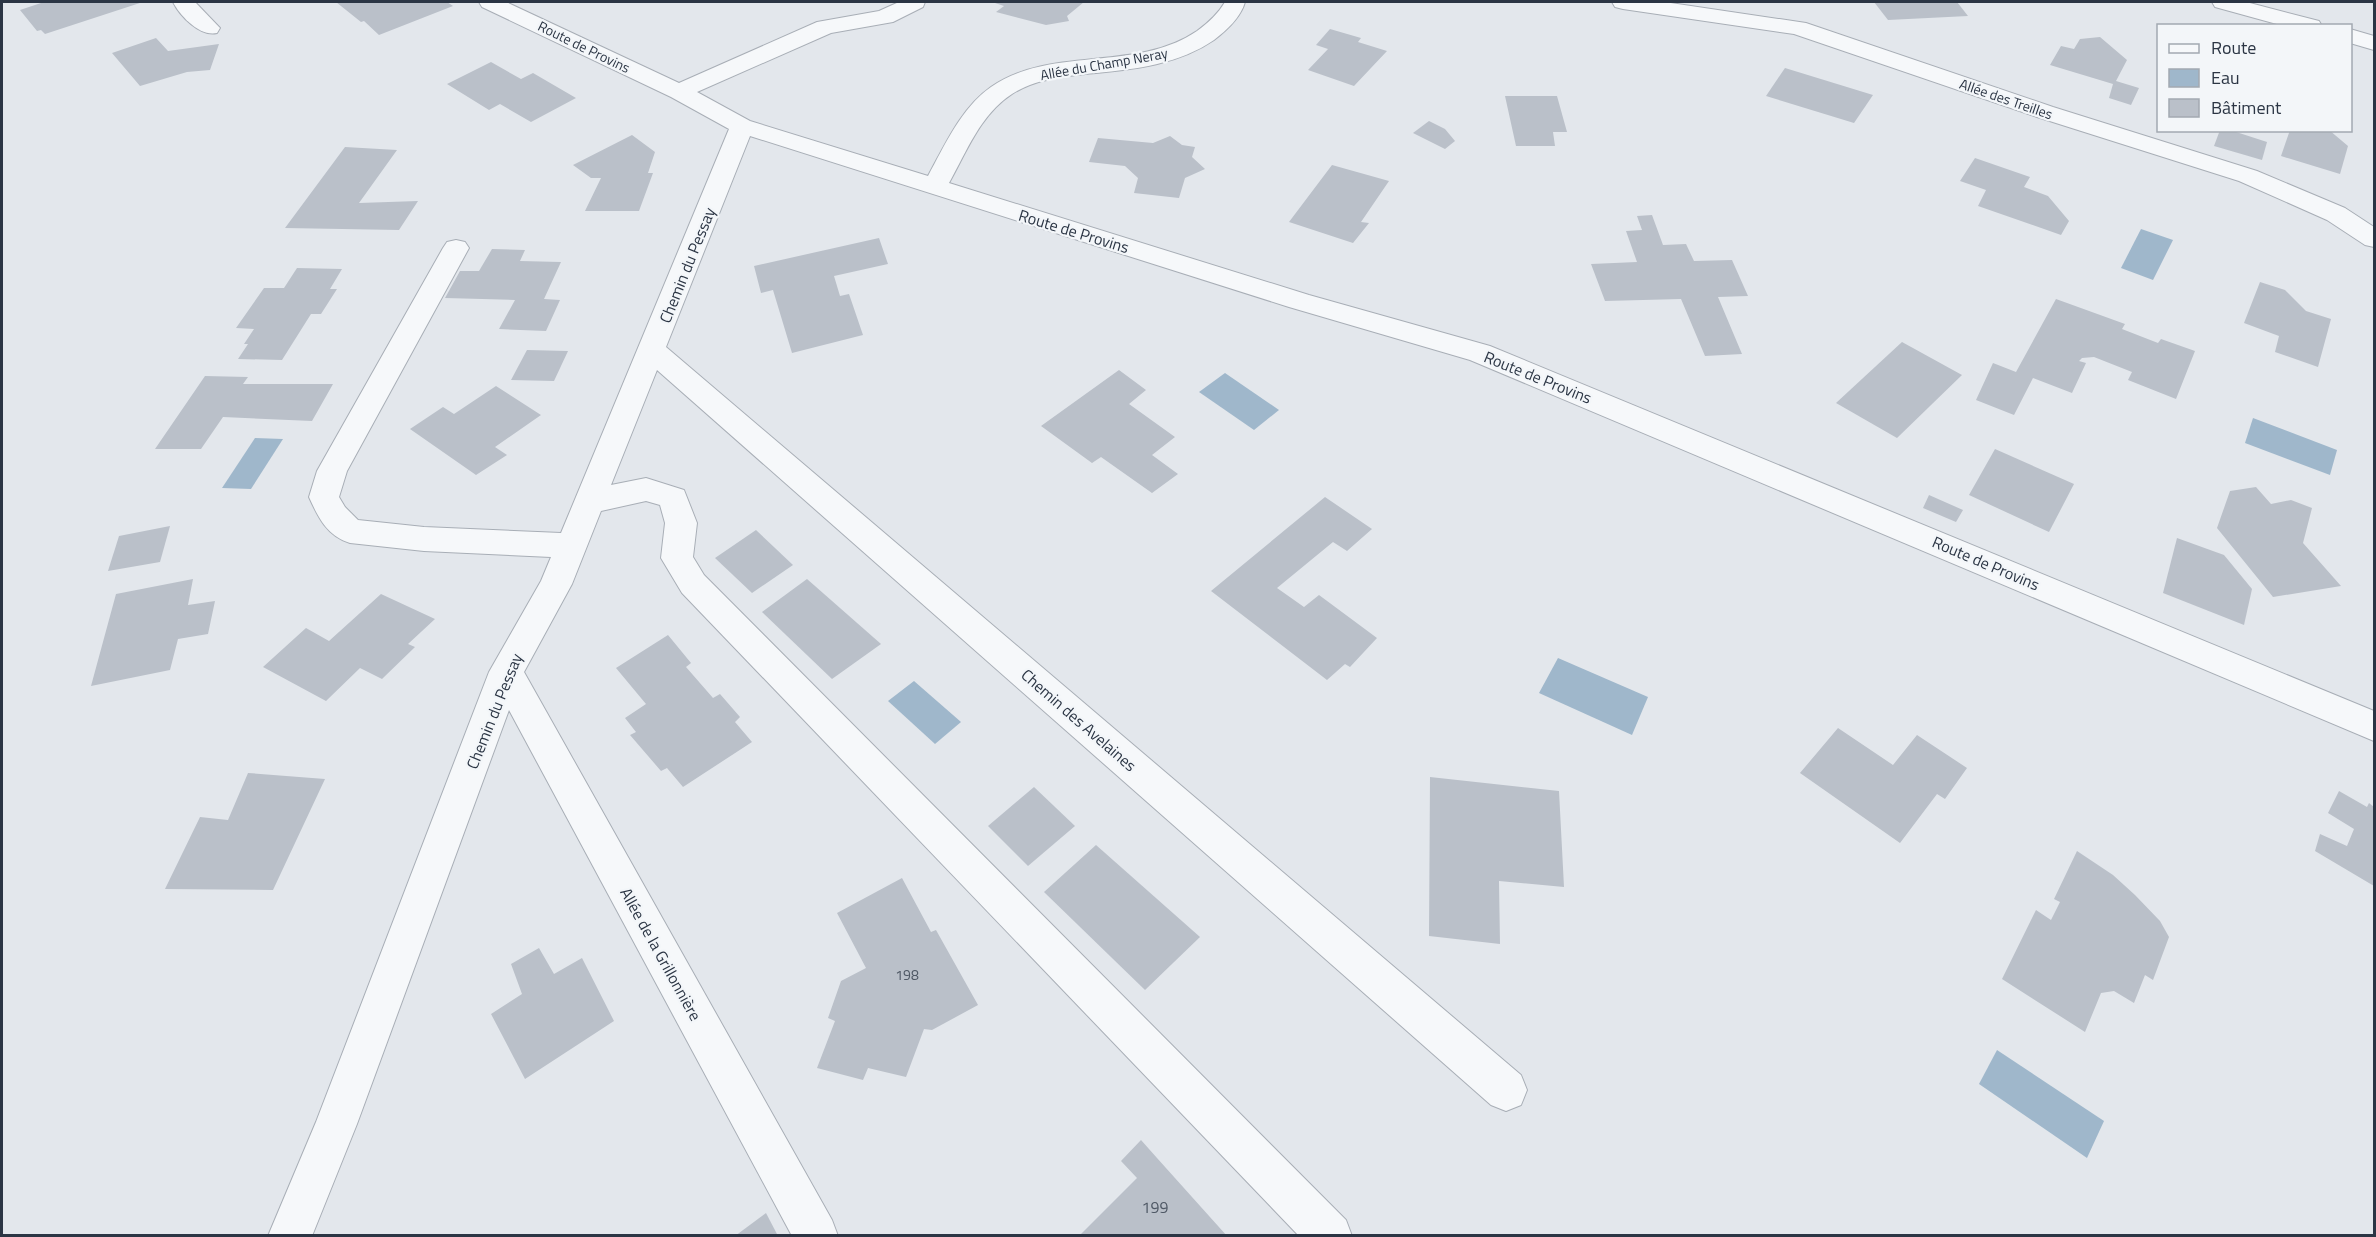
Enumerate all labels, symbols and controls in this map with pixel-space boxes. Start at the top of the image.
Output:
street label: Route de Provins [535,15,634,78]
legend [2157,24,2352,132]
text: Route [2211,34,2256,61]
street label: Allée du Champ Neray [1038,42,1170,85]
text: Eau [2211,64,2240,91]
street label: Allée des Treilles [1957,73,2056,124]
text: Bâtiment [2211,94,2282,121]
street label: Chemin du Pessay [653,203,721,326]
street label: Route de Provins [1016,203,1132,259]
street label: Route de Provins [1480,344,1596,410]
street label: Route de Provins [1929,530,2043,596]
street label: Chemin du Pessay [460,649,528,772]
street label: Chemin des Avelaines [1016,663,1142,777]
street label: Allée de la Grillonnière [614,883,708,1025]
house number: 198 [895,964,919,985]
house number: 199 [1142,1195,1168,1219]

